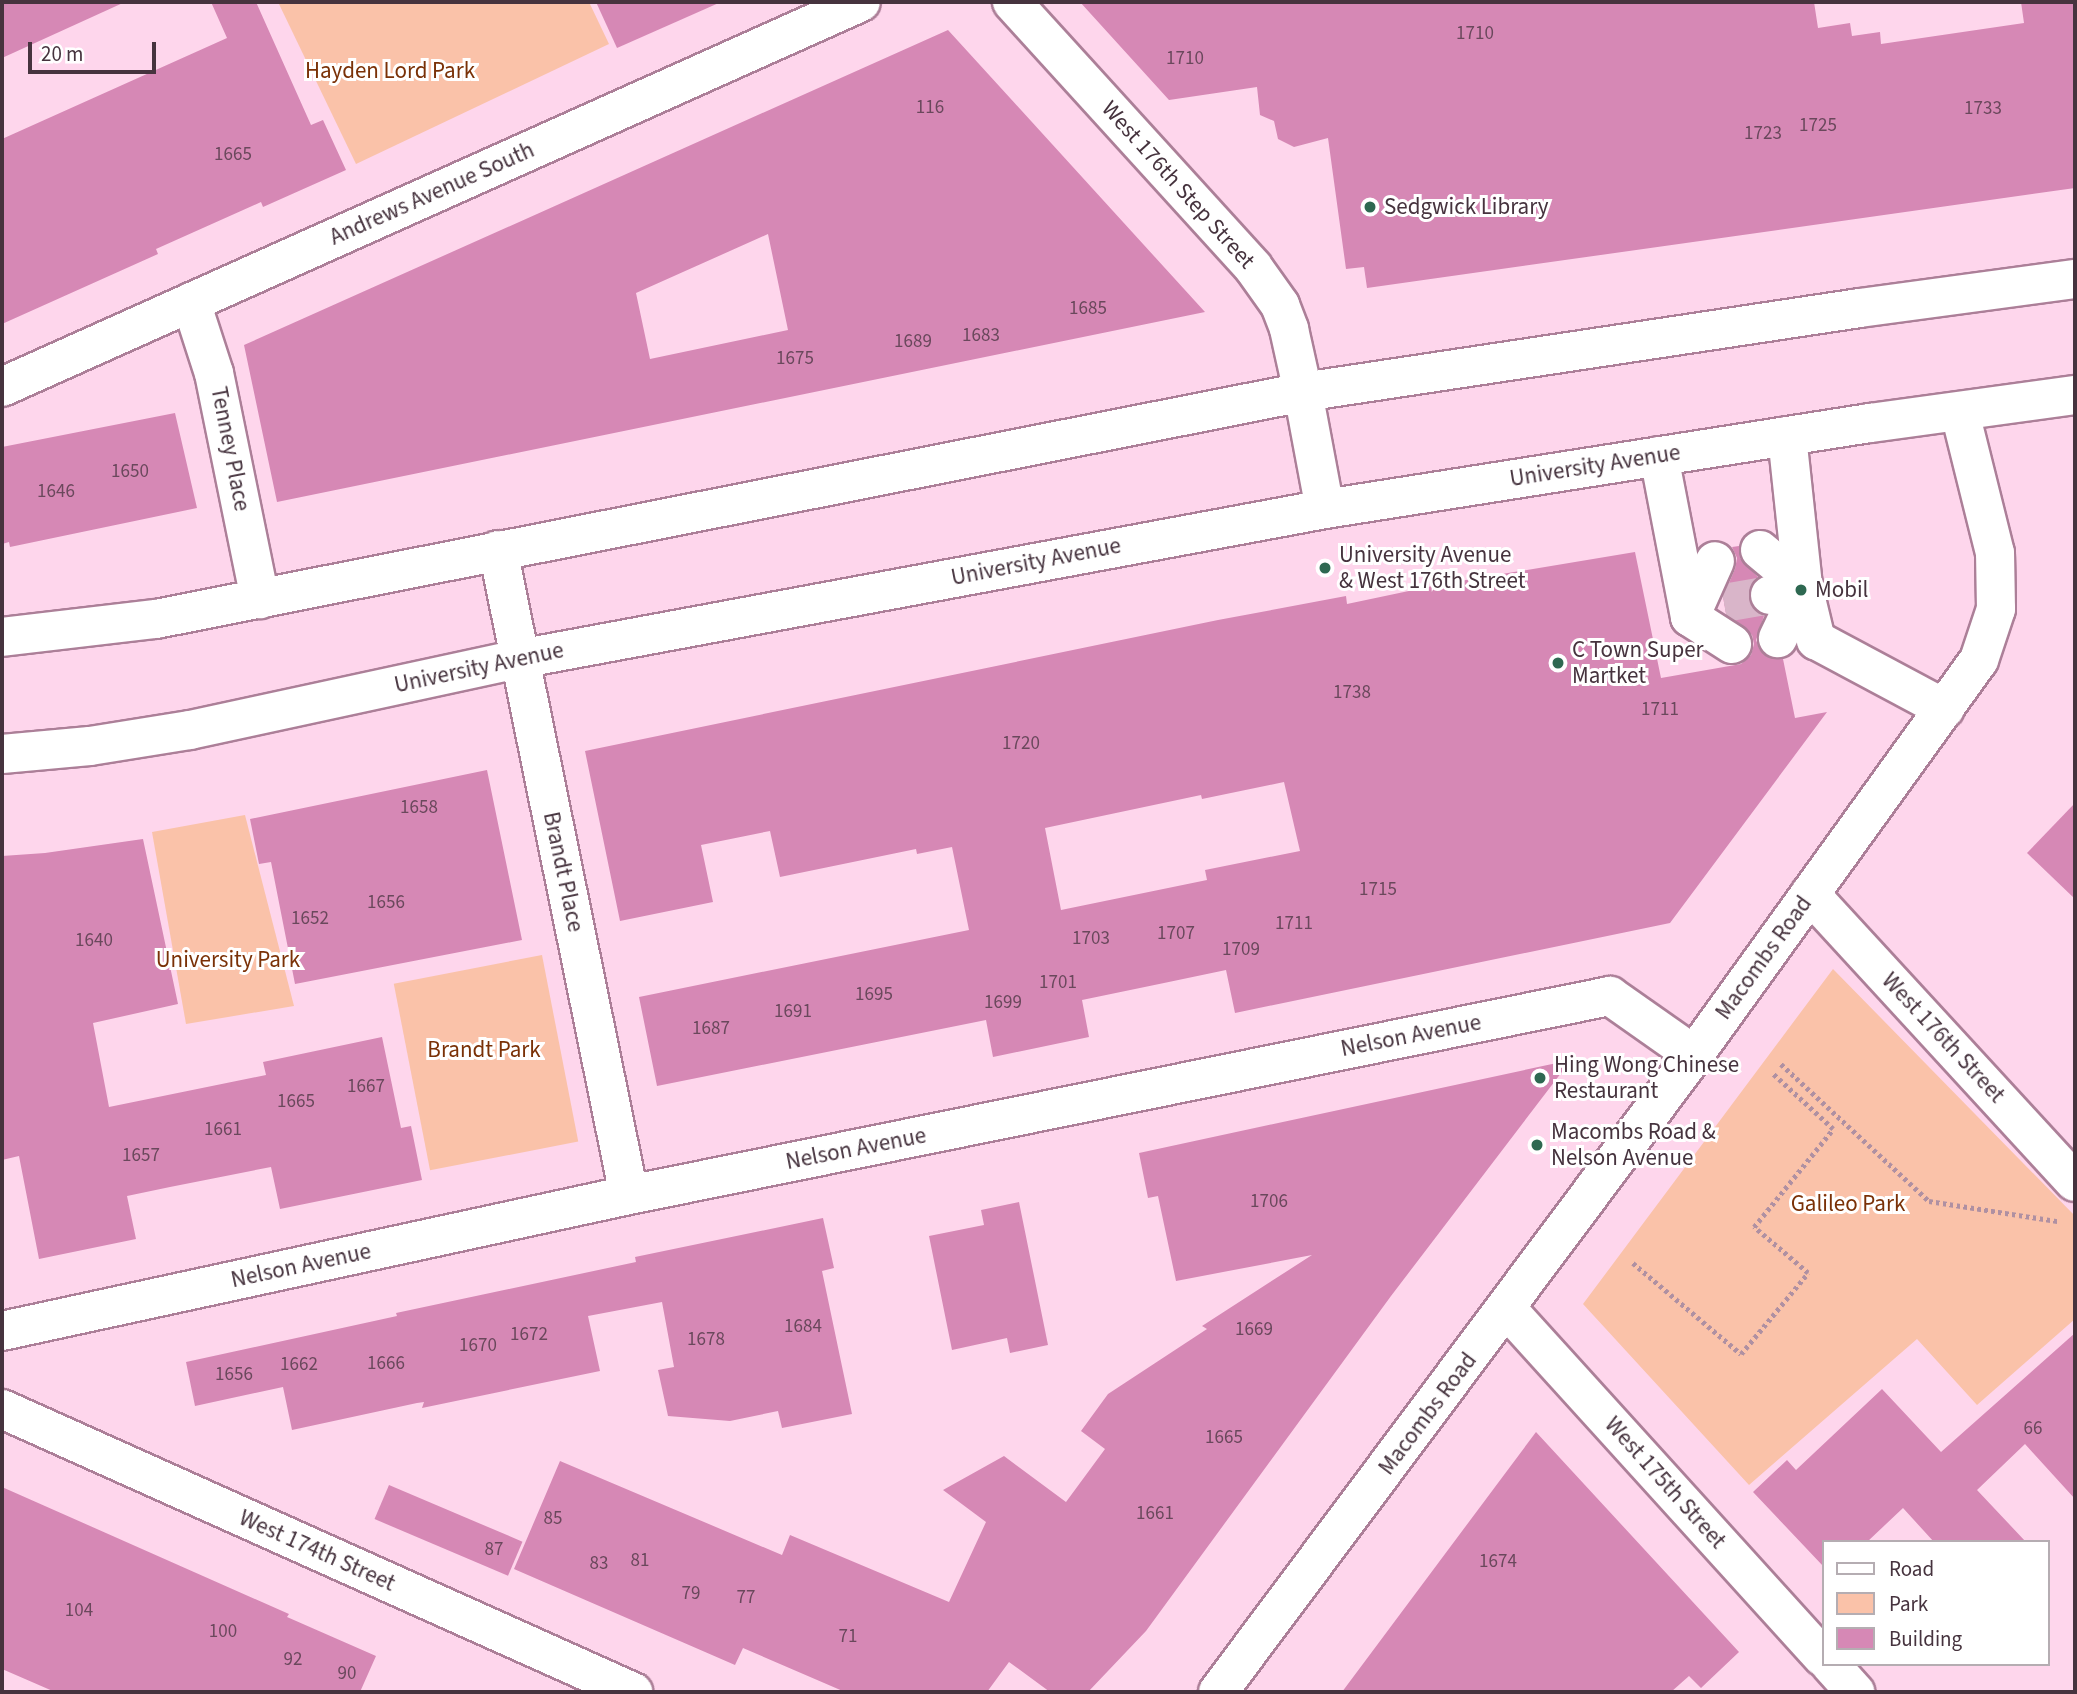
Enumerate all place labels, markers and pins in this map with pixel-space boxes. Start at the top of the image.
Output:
place label: Sedgwick Library [1384,193,1549,221]
marker: Sedgwick Library [1362,199,1378,215]
place label: University Avenue & West 176th Street [1339,541,1525,595]
marker: University Avenue & West 176th Street [1317,560,1333,576]
place label: Mobil [1815,576,1868,604]
marker: Mobil [1793,582,1809,598]
place label: C Town Super Martket [1572,636,1704,690]
marker: C Town Super Martket [1550,655,1566,671]
place label: Hing Wong Chinese Restaurant [1554,1051,1739,1105]
marker: Hing Wong Chinese Restaurant [1532,1070,1548,1086]
place label: Macombs Road & Nelson Avenue [1551,1118,1716,1172]
marker: Macombs Road & Nelson Avenue [1529,1137,1545,1153]

